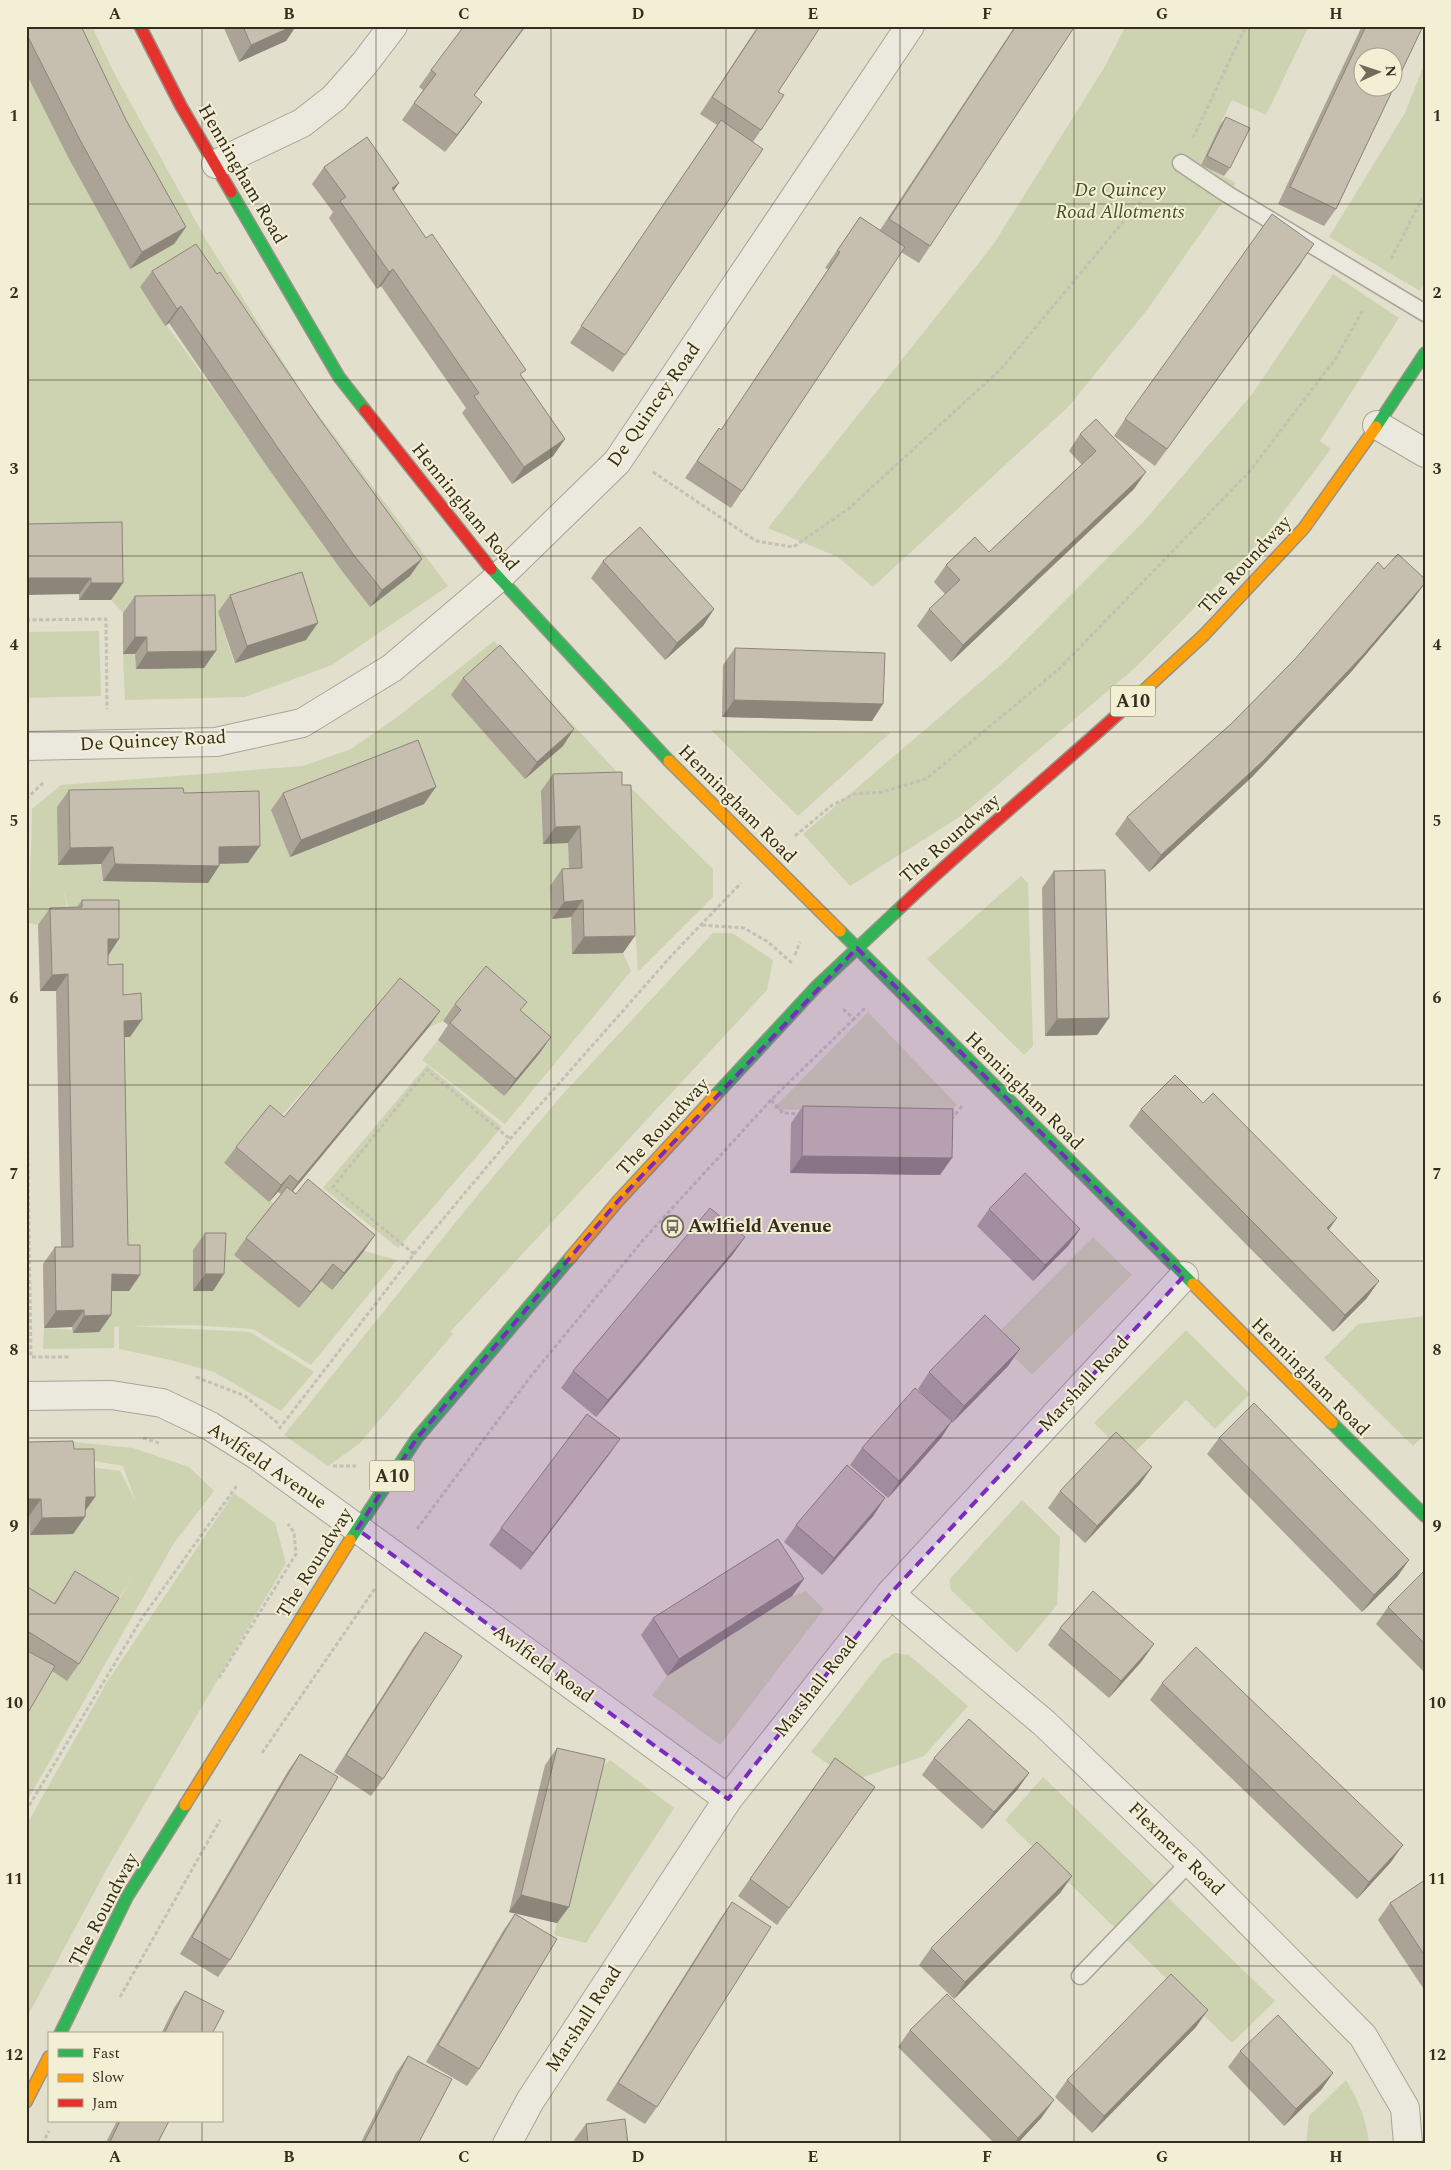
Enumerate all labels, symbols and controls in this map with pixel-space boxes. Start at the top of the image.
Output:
text: A [109,2,122,26]
text: B [283,2,295,26]
text: C [458,2,470,26]
text: D [632,2,645,26]
text: E [808,2,818,26]
text: F [982,2,992,26]
text: G [1156,2,1168,26]
text: H [1329,2,1343,26]
north arrow [1354,48,1404,98]
text: N [1380,65,1401,78]
street label: Henningham Road [190,98,294,250]
text: 1 [10,104,18,128]
text: 1 [1433,104,1441,128]
park label: De Quincey Road Allotments [1056,176,1185,227]
text: 2 [10,281,19,305]
text: 2 [1433,281,1442,305]
street label: De Quincey Road [600,337,708,473]
street label: Henningham Road [404,437,526,577]
text: 3 [10,457,19,481]
text: 3 [1433,457,1442,481]
street label: The Roundway [1192,509,1299,621]
text: 4 [10,633,19,657]
text: 4 [1433,633,1442,657]
road number: A10 [1110,686,1156,716]
street label: De Quincey Road [79,723,227,759]
street label: Henningham Road [671,738,803,870]
street label: The Roundway [893,786,1008,891]
text: 5 [10,809,18,833]
text: 5 [1433,809,1441,833]
text: 6 [10,986,19,1010]
text: 6 [1433,986,1442,1010]
street label: Henningham Road [958,1025,1090,1157]
street label: The Roundway [610,1071,717,1183]
text: 7 [10,1162,19,1186]
text: 7 [1433,1162,1442,1186]
place label: Awlfield Avenue [688,1212,832,1241]
bus stop icon: Awlfield Avenue [660,1214,684,1238]
street label: Henningham Road [1244,1311,1376,1443]
street label: Marshall Road [1032,1329,1136,1439]
text: 8 [10,1338,19,1362]
text: 8 [1433,1338,1442,1362]
street label: Awlfield Avenue [201,1415,333,1517]
road number: A10 [370,1460,414,1492]
street label: The Roundway [269,1501,361,1624]
text: 9 [10,1514,19,1538]
text: 9 [1433,1514,1442,1538]
street label: Awlfield Road [486,1617,600,1711]
street label: Marshall Road [767,1630,865,1744]
text: 10 [5,1691,23,1715]
text: 10 [1428,1691,1446,1715]
street label: Flexmere Road [1121,1795,1231,1903]
street label: The Roundway [62,1847,147,1972]
text: 11 [5,1867,23,1891]
text: 11 [1428,1867,1446,1891]
street label: Marshall Road [539,1960,629,2078]
legend [48,2032,222,2122]
text: Fast [92,2042,120,2065]
text: 12 [5,2043,23,2067]
text: 12 [1428,2043,1446,2067]
text: Slow [92,2066,124,2089]
text: Jam [92,2092,118,2115]
text: A [109,2145,122,2169]
text: B [283,2145,295,2169]
text: C [458,2145,470,2169]
text: D [632,2145,645,2169]
text: E [808,2145,818,2169]
text: F [982,2145,992,2169]
text: G [1156,2145,1168,2169]
text: H [1329,2145,1343,2169]

